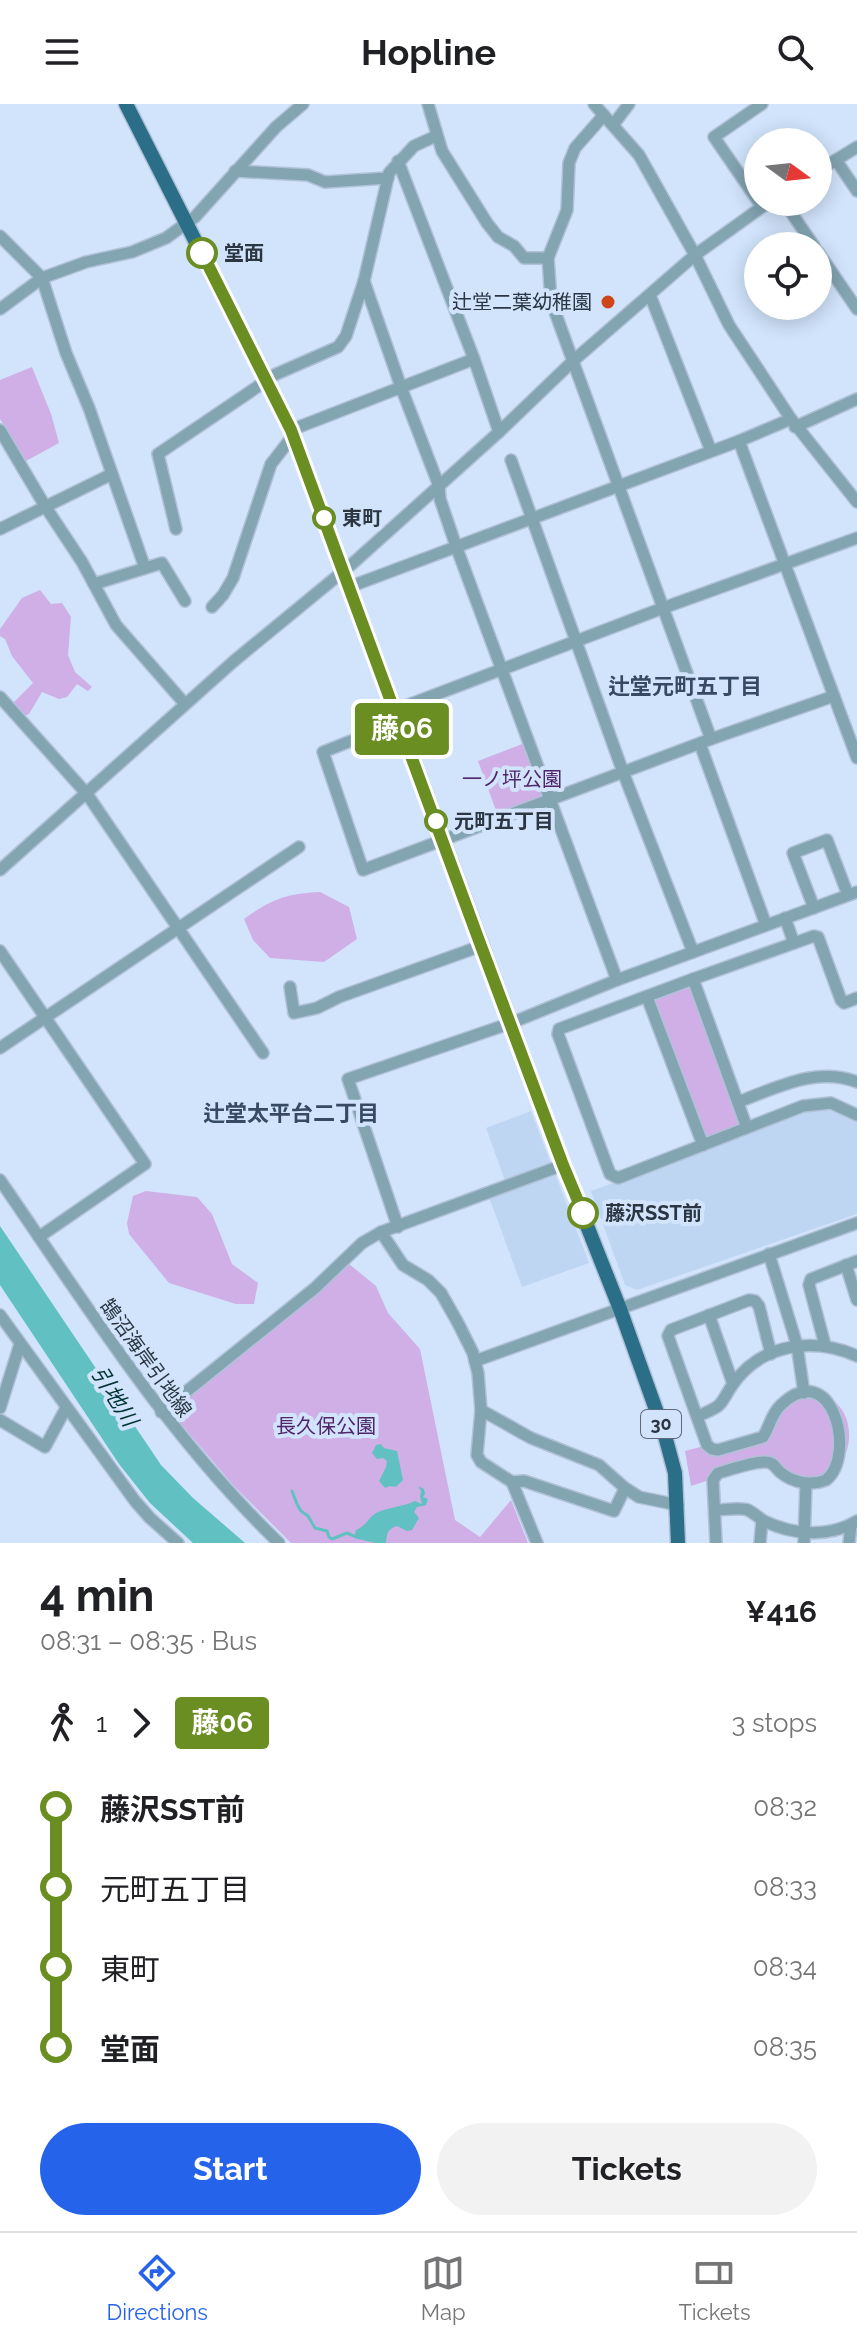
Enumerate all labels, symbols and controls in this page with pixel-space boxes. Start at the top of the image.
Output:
icon: menu [40,30,84,74]
icon: search [773,30,817,74]
text: Hopline [361,31,496,73]
north arrow [744,128,832,216]
map controls [744,128,832,320]
button: locate [744,232,832,320]
marker: 堂面 [187,238,217,268]
place label: 堂面 [224,241,264,265]
place label: 辻堂二葉幼稚園 [452,290,592,314]
marker: 辻堂二葉幼稚園 [599,293,617,311]
place label: 東町 [342,506,382,530]
marker: 東町 [313,507,335,529]
district label: 辻堂元町五丁目 [608,673,762,699]
line badge: 藤06 [356,703,448,755]
text: 藤06 [371,712,433,745]
park label: 一ノ坪公園 [462,767,562,791]
place label: 元町五丁目 [454,809,554,833]
marker: 元町五丁目 [425,810,447,832]
district label: 辻堂太平台二丁目 [203,1100,379,1126]
marker: 藤沢SST前 [568,1198,598,1228]
place label: 藤沢SST前 [605,1201,702,1225]
street label: 鵠沼海岸引地線 [95,1294,197,1422]
water label: 引地川 [86,1361,145,1433]
road number: 30 [641,1410,681,1438]
park label: 長久保公園 [276,1414,376,1438]
text: 4 min [40,1570,154,1621]
text: ¥416 [745,1594,817,1629]
text: 08:31 – 08:35 · Bus [40,1626,257,1656]
icon: walk [40,1701,84,1745]
icon: forward [119,1701,163,1745]
text: 藤06 [191,1706,253,1739]
text: 1 [96,1708,107,1738]
text: 3 stops [731,1708,817,1738]
text: 藤沢SST前 [100,1792,245,1827]
text: 08:32 [753,1792,817,1822]
text: 元町五丁目 [100,1872,250,1907]
text: 08:33 [753,1872,817,1902]
text: 東町 [100,1952,160,1987]
text: 08:34 [753,1952,817,1982]
text: 堂面 [100,2032,160,2067]
text: 08:35 [753,2032,817,2062]
button: Start [40,2123,421,2215]
button: Tickets [437,2123,817,2215]
tab: Directions [106,2251,208,2325]
tab: Map [421,2251,466,2325]
tab: Tickets [678,2251,751,2325]

